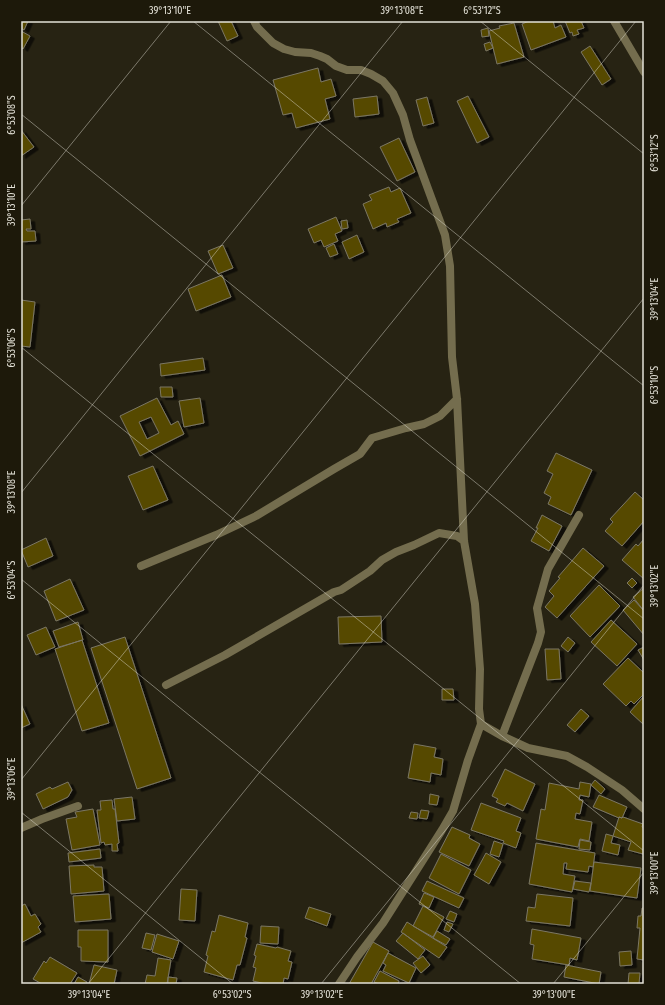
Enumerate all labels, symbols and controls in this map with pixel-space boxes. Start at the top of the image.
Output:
text: 39°13'10"E [149,5,191,17]
text: 39°13'08"E [381,5,424,17]
text: 6°53'12"S [463,5,501,17]
text: 6°53'08"S [6,95,18,135]
text: 6°53'12"S [649,134,661,172]
text: 39°13'10"E [6,184,18,226]
text: 39°13'04"E [649,278,661,320]
text: 6°53'06"S [6,328,18,368]
text: 6°53'10"S [649,366,661,404]
text: 39°13'08"E [6,470,18,513]
text: 6°53'04"S [6,561,18,599]
text: 39°13'02"E [649,565,661,607]
text: 39°13'06"E [6,757,18,800]
text: 39°13'00"E [649,851,661,895]
text: 39°13'04"E [68,989,110,1001]
text: 6°53'02"S [213,989,251,1001]
text: 39°13'02"E [301,989,343,1001]
text: 39°13'00"E [532,989,576,1001]

